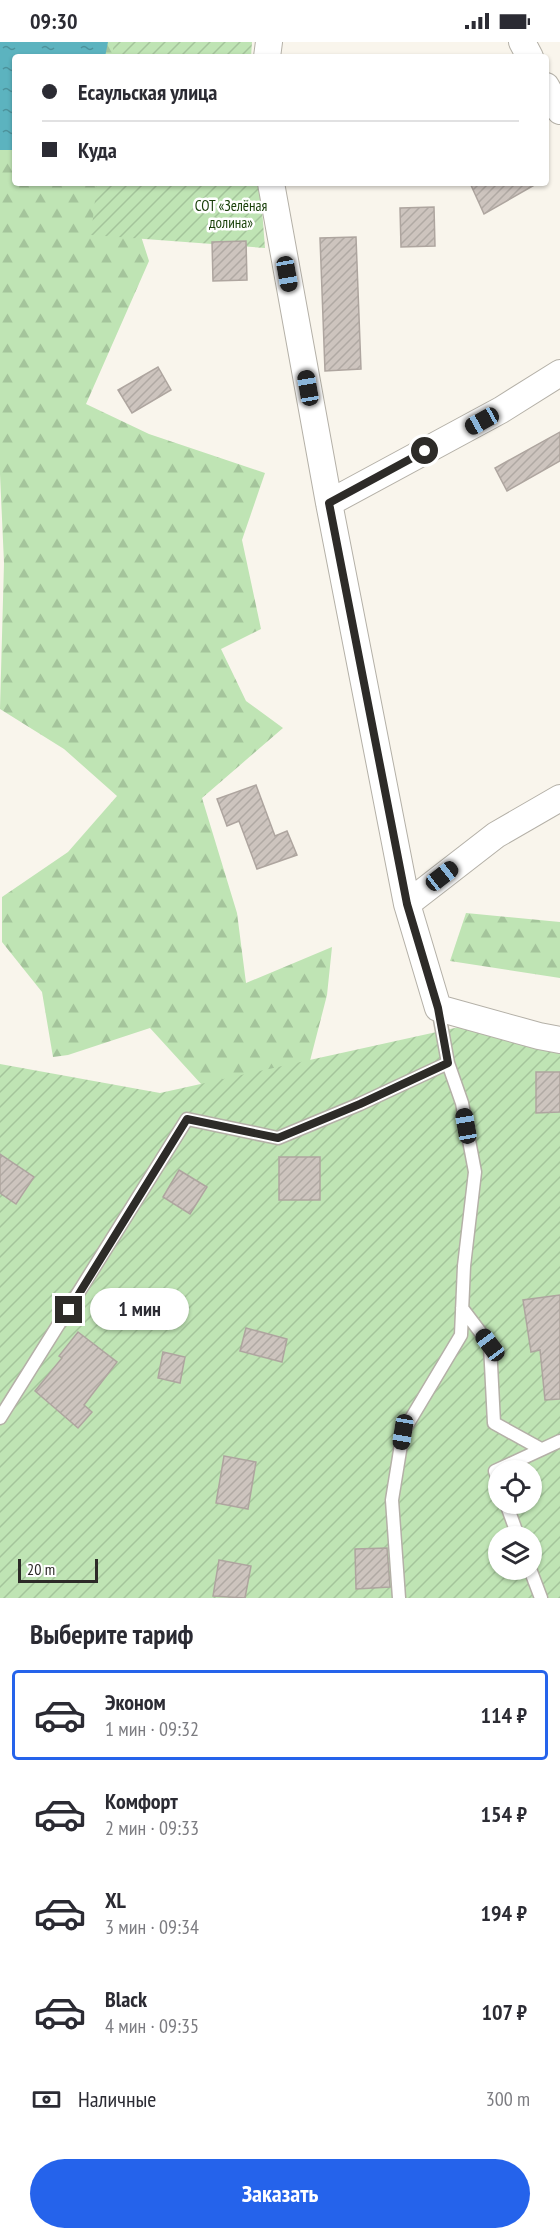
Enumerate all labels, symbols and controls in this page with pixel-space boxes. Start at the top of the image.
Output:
text: 09:30 [30,7,78,35]
text: Есаульская улица [78,78,217,106]
text: Куда [78,136,117,164]
park label: СОТ «Зелёная долина» [195,196,267,232]
car [275,255,299,293]
car [296,369,320,407]
car [462,404,502,438]
route start [411,437,438,464]
car [422,858,462,894]
car [454,1107,478,1145]
callout: 1 мин [90,1289,189,1331]
route end [55,1296,82,1323]
text: 1 мин [118,1296,161,1322]
car [472,1325,508,1365]
car [391,1413,415,1451]
map controls [488,1460,542,1580]
button: locate [488,1460,542,1514]
button: layers [488,1526,542,1580]
scale bar [18,1556,98,1584]
text: 20 m [27,1559,55,1579]
text: Выберите тариф [30,1617,193,1651]
icon: car [33,1688,87,1742]
text: Эконом [105,1688,166,1716]
text: 114 ₽ [480,1701,527,1729]
text: 1 мин · 09:32 [105,1716,199,1742]
icon: car [33,1787,87,1841]
text: Комфорт [105,1787,178,1815]
text: 154 ₽ [480,1800,527,1828]
text: 2 мин · 09:33 [105,1815,199,1841]
icon: car [33,1886,87,1940]
text: XL [105,1886,126,1914]
text: 194 ₽ [480,1899,527,1927]
text: 3 мин · 09:34 [105,1914,199,1940]
icon: car [33,1985,87,2039]
text: Black [105,1985,147,2013]
text: 107 ₽ [481,1998,527,2026]
text: 4 мин · 09:35 [105,2013,199,2039]
icon: cash [30,2083,63,2116]
text: Наличные [78,2085,156,2113]
text: 300 m [486,2086,530,2112]
button: Заказать [30,2159,530,2228]

